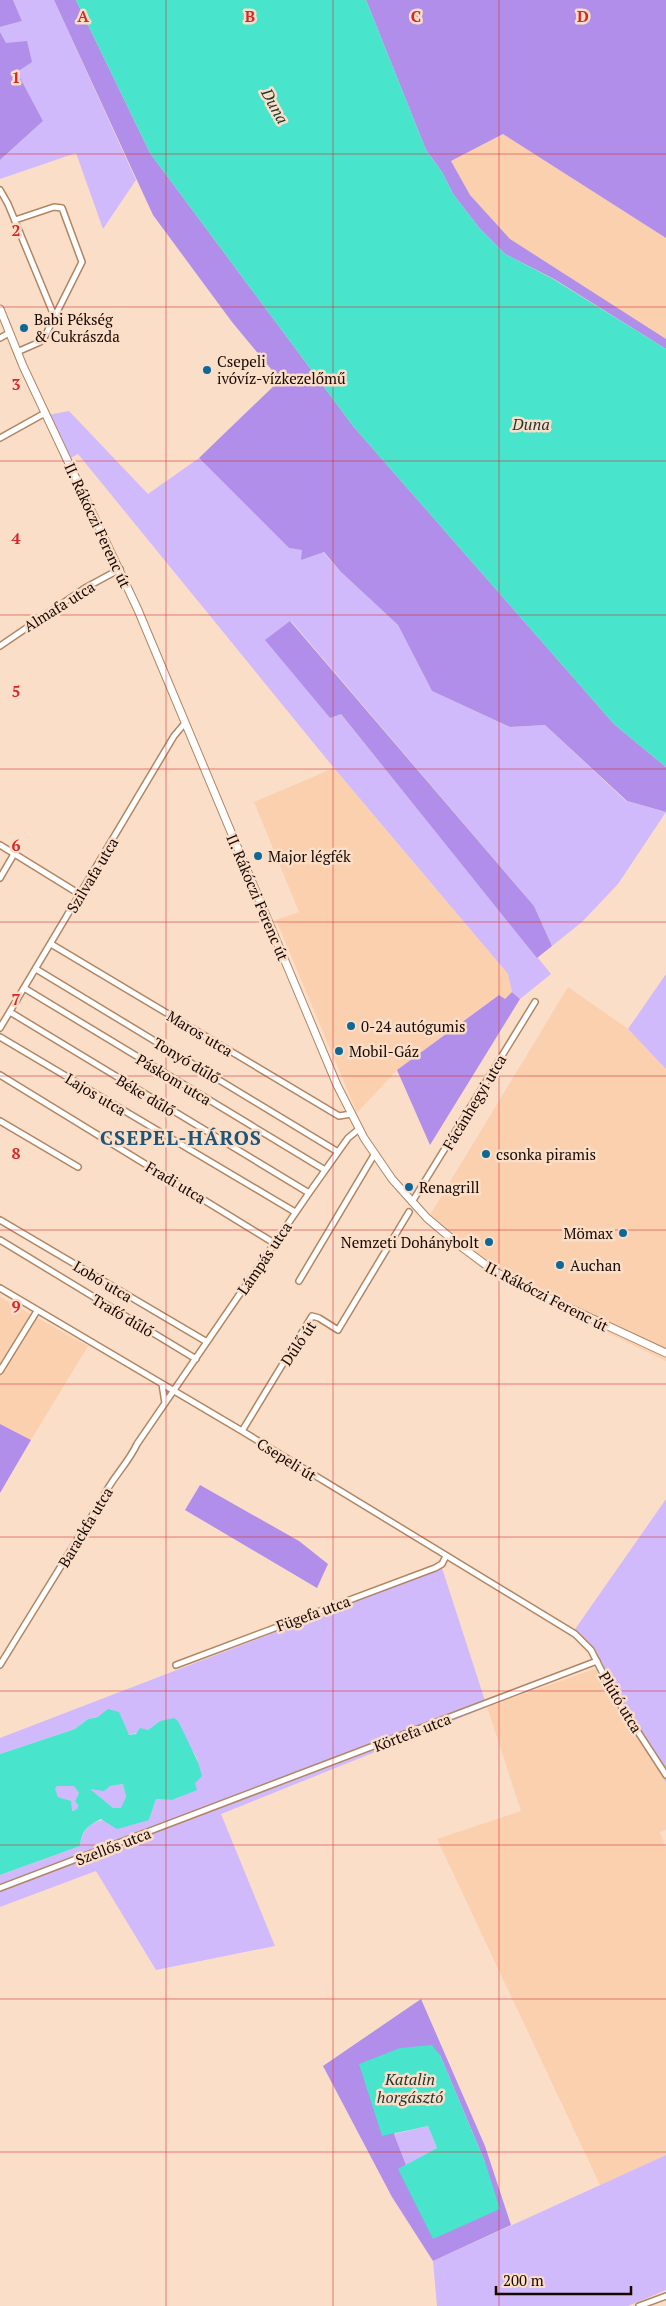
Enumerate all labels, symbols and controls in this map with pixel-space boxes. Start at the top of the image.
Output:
text: A [77,5,89,27]
text: B [245,5,255,27]
text: C [411,5,421,27]
text: D [577,5,589,27]
text: 1 [11,66,21,88]
water label: Duna [256,83,294,128]
text: 2 [11,219,21,241]
place label: Babi Pékség & Cukrászda [34,309,120,346]
marker: Babi Pékség & Cukrászda [18,322,30,334]
place label: Csepeli ivóvíz-vízkezelőmű [217,351,346,388]
marker: Csepeli ivóvíz-vízkezelőmű [201,364,213,376]
text: 3 [11,373,21,395]
water label: Duna [511,413,550,435]
street label: II. Rákóczi Ferenc út [60,459,136,591]
text: 4 [11,527,21,549]
street label: Almafa utca [20,576,99,636]
text: 5 [11,680,21,702]
street label: II. Rákóczi Ferenc út [222,831,294,964]
street label: Szilvafa utca [62,833,123,916]
text: 6 [11,834,21,856]
place label: Major légfék [268,846,351,866]
marker: Major légfék [252,850,264,862]
text: 7 [11,988,21,1010]
street label: Maros utca [163,1005,237,1061]
place label: 0-24 autógumis [361,1016,466,1036]
marker: 0-24 autógumis [345,1020,357,1032]
street label: Tonyó dűlő [150,1032,224,1088]
place label: Mobil-Gáz [349,1041,419,1061]
marker: Mobil-Gáz [333,1045,345,1057]
street label: Páskom utca [133,1049,216,1109]
street label: Fácánhegyi utca [438,1050,511,1153]
street label: Lajos utca [62,1068,130,1120]
street label: Béke dűlő [113,1070,179,1120]
district label: CSEPEL-HÁROS [100,1124,262,1151]
text: 8 [11,1142,21,1164]
place label: csonka piramis [496,1144,596,1164]
marker: csonka piramis [480,1148,492,1160]
street label: Fradi utca [142,1156,210,1208]
place label: Renagrill [419,1177,480,1197]
marker: Renagrill [403,1181,415,1193]
street label: Lámpás utca [232,1217,296,1298]
place label: Mömax [563,1223,613,1243]
marker: Mömax [617,1227,629,1239]
place label: Nemzeti Dohánybolt [341,1232,479,1252]
marker: Nemzeti Dohánybolt [483,1236,495,1248]
place label: Auchan [570,1255,621,1275]
street label: Lobó utca [70,1256,137,1307]
street label: II. Rákóczi Ferenc út [482,1256,612,1336]
marker: Auchan [554,1259,566,1271]
street label: Trafó dűlő [88,1289,158,1341]
text: 9 [11,1295,21,1317]
street label: Dűlő út [276,1316,320,1369]
street label: Csepeli út [253,1433,321,1485]
street label: Barackfa utca [53,1483,117,1571]
street label: Fügefa utca [273,1590,353,1636]
street label: Plútó utca [595,1668,647,1737]
street label: Körtefa utca [370,1708,454,1756]
street label: Szellős utca [73,1822,154,1869]
water label: Katalin horgásztó [377,2068,443,2108]
scale bar [496,2264,631,2296]
text: 200 m [503,2270,544,2290]

